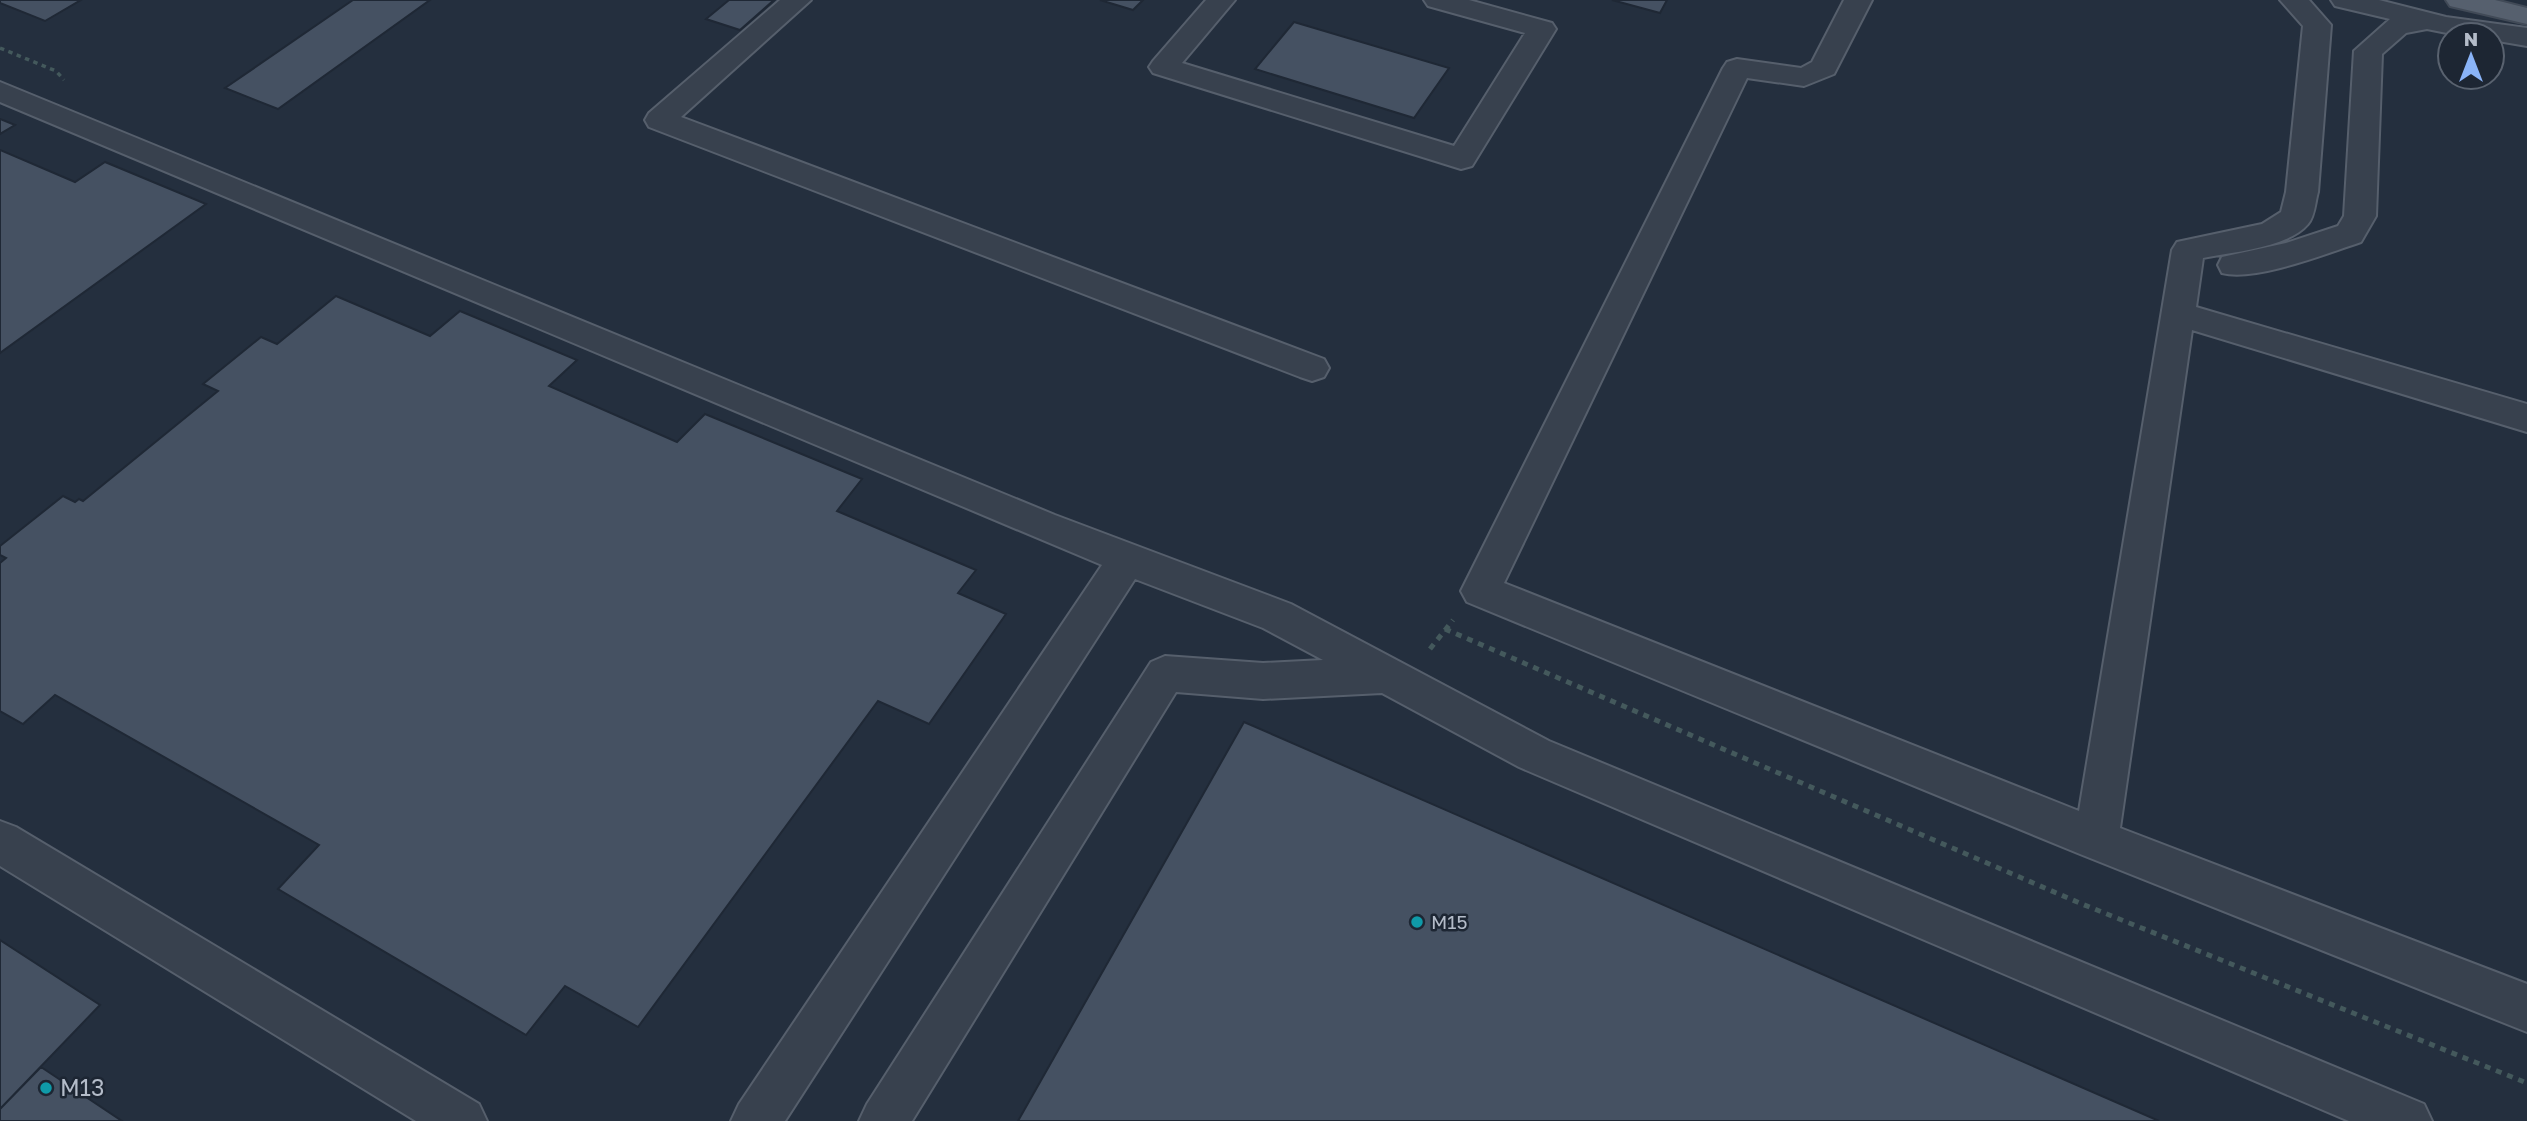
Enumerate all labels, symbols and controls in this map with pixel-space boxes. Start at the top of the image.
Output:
north arrow [2436,21,2506,91]
text: N [2464,27,2478,50]
place label: M15 [1431,910,1468,933]
marker: M15 [1409,914,1425,930]
place label: M13 [60,1073,104,1101]
marker: M13 [38,1080,54,1096]

